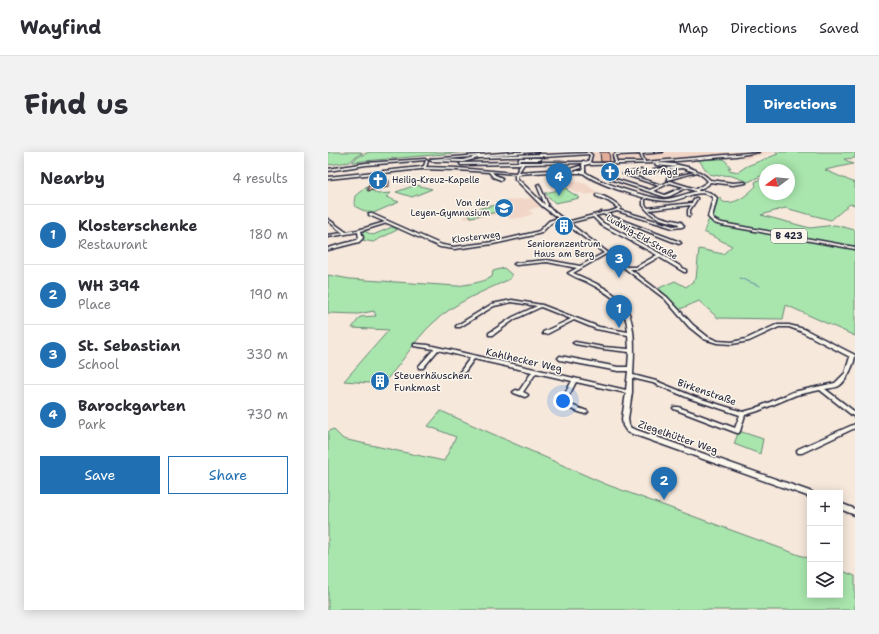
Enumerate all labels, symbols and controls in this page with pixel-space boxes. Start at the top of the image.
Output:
text: Wayfind [20,15,101,40]
text: Map [679,19,709,37]
text: Directions [731,19,797,37]
text: Saved [819,19,859,37]
text: Find us [24,85,129,123]
button: Directions [746,85,855,123]
church icon: Auf der Agd [599,161,621,183]
pin: 4 [546,163,572,196]
north arrow [759,164,795,200]
place label: Auf der Agd [624,166,678,178]
text: Nearby [40,167,105,189]
church icon: Heilig-Kreuz-Kapelle [367,169,389,191]
text: 4 results [232,170,288,187]
place label: Heilig-Kreuz-Kapelle [392,174,480,186]
place label: Von der Leyen-Gymnasium [411,197,490,219]
school or university icon: Von der Leyen-Gymnasium [493,197,515,219]
street label: Ludwig-Eid-Straße [604,212,680,262]
building icon: Seniorenzentrum Haus am Berg [553,215,575,237]
text: Klosterschenke [78,216,197,236]
text: 1 [50,226,56,243]
text: 180 m [249,226,288,243]
street label: Klosterweg [451,228,501,246]
road number: B 423 [771,229,807,243]
text: Restaurant [78,236,148,253]
place label: Seniorenzentrum Haus am Berg [527,238,601,260]
pin: 3 [606,245,632,278]
text: WH 394 [78,276,140,296]
text: 2 [48,286,58,303]
text: 190 m [249,286,288,303]
pin: 1 [606,295,632,328]
text: Place [78,296,111,313]
text: St. Sebastian [78,336,181,356]
street label: Kahlhecker Weg [485,345,563,375]
text: 3 [48,346,58,363]
text: 330 m [246,346,288,363]
text: School [78,356,119,373]
place label: Steuerhäuschen. Funkmast [394,369,473,394]
building icon: Steuerhäuschen. Funkmast [369,370,391,392]
street label: Birkenstraße [676,376,738,408]
your location [553,391,573,411]
text: Barockgarten [78,396,186,416]
text: 4 [48,406,58,423]
text: 730 m [246,406,288,423]
text: Park [78,416,106,433]
street label: Ziegelhütter Weg [636,417,720,457]
button: Save [40,456,160,494]
button: Share [168,456,288,494]
pin: 2 [651,467,677,500]
map controls [807,490,843,598]
button: + [807,490,843,526]
button: − [807,526,843,562]
button: layers [807,562,843,598]

